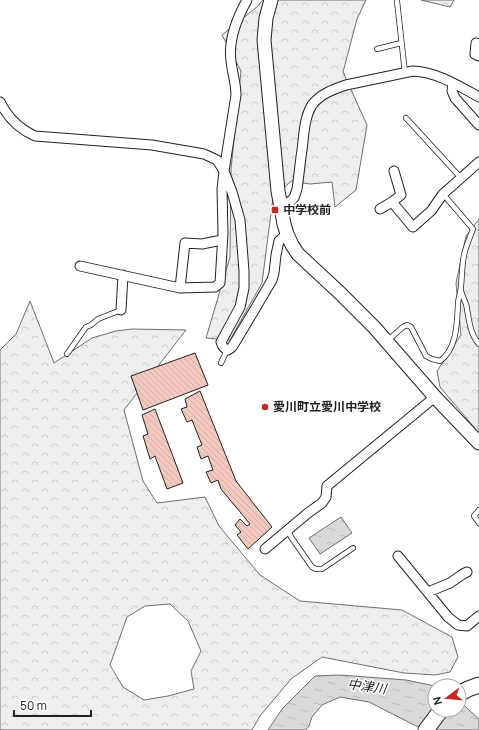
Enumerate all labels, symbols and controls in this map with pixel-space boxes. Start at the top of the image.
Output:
place label: 中学校前 [283,201,331,218]
marker: 中学校前 [270,205,280,215]
place label: 愛川町立愛川中学校 [273,398,381,415]
marker: 愛川町立愛川中学校 [260,402,270,412]
water label: 中津川 [346,674,390,698]
north arrow [427,678,467,718]
scale bar [14,692,91,718]
text: N [429,695,445,707]
text: 50 m [20,697,47,714]

